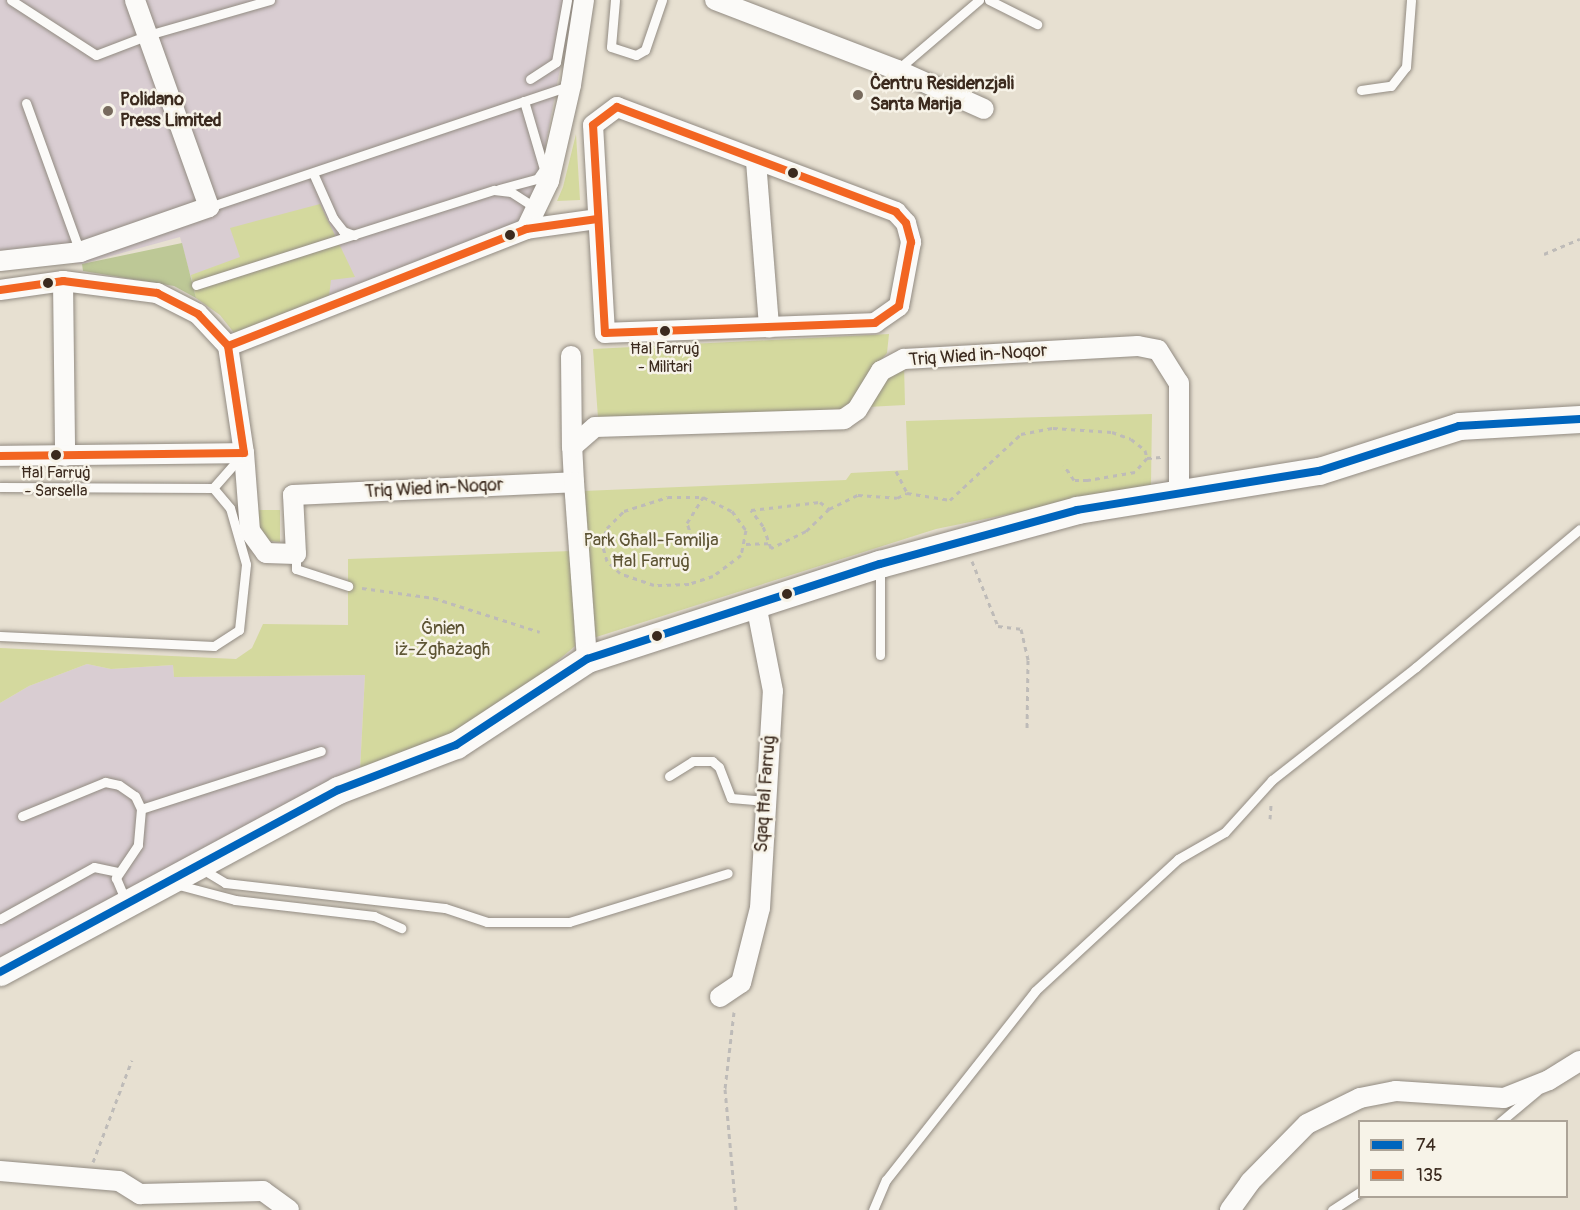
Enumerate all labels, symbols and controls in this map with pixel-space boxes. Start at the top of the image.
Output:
place label: Ċentru Residenzjali Santa Marija [870,74,1014,116]
marker: Ċentru Residenzjali Santa Marija [851,88,865,102]
place label: Polidano Press Limited [120,90,222,132]
marker: Polidano Press Limited [101,104,115,118]
unlabelled marker [787,167,799,179]
unlabelled marker [504,229,516,241]
unlabelled marker [42,277,54,289]
marker: Ħal Farruġ - Militari [659,325,671,337]
place label: Ħal Farruġ - Militari [630,339,700,377]
street label: Triq Wied in-Noqor [908,340,1048,372]
marker: Ħal Farruġ - Sarsella [50,449,62,461]
place label: Ħal Farruġ - Sarsella [21,463,91,501]
street label: Triq Wied in-Noqor [364,475,504,503]
park label: Park Għall-Familja Ħal Farruġ [583,531,719,574]
unlabelled marker [781,588,793,600]
park label: Ġnien iż-Żgħażagħ [395,619,491,662]
unlabelled marker [651,630,663,642]
street label: Sqaq Ħal Farruġ [751,735,781,853]
legend [1358,1120,1568,1198]
text: 74 [1416,1134,1436,1157]
text: 135 [1416,1164,1443,1187]

